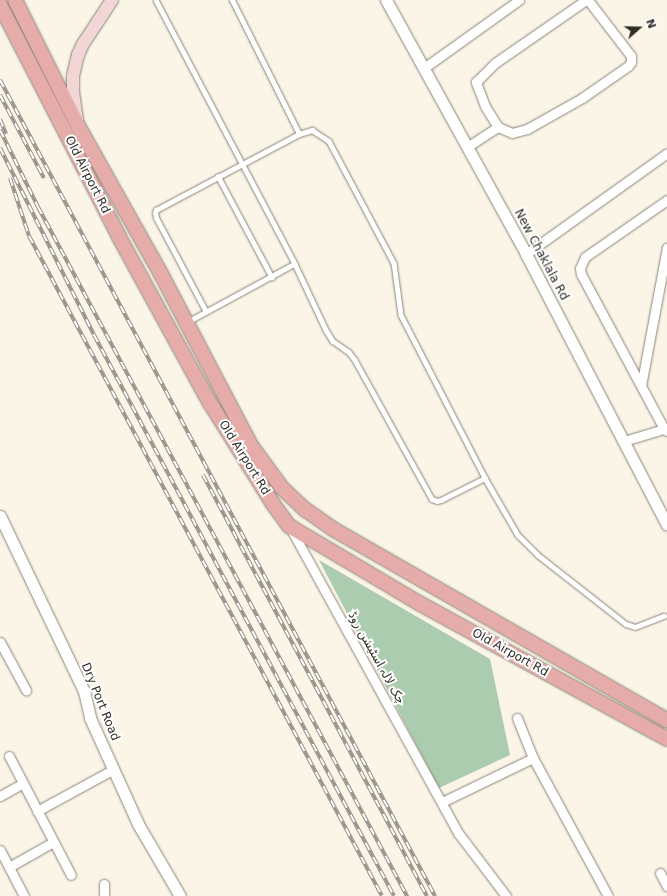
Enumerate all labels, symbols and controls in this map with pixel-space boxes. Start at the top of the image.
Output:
north arrow [619,8,659,48]
text: N [643,17,658,30]
street label: Old Airport Rd [61,134,113,216]
street label: New Chaklala Rd [511,207,571,303]
street label: Old Airport Rd [215,418,273,498]
street label: چک لالہ اسٹیشن روڈ [345,609,407,707]
street label: Old Airport Rd [469,626,551,680]
street label: Dry Port Road [78,661,122,743]

